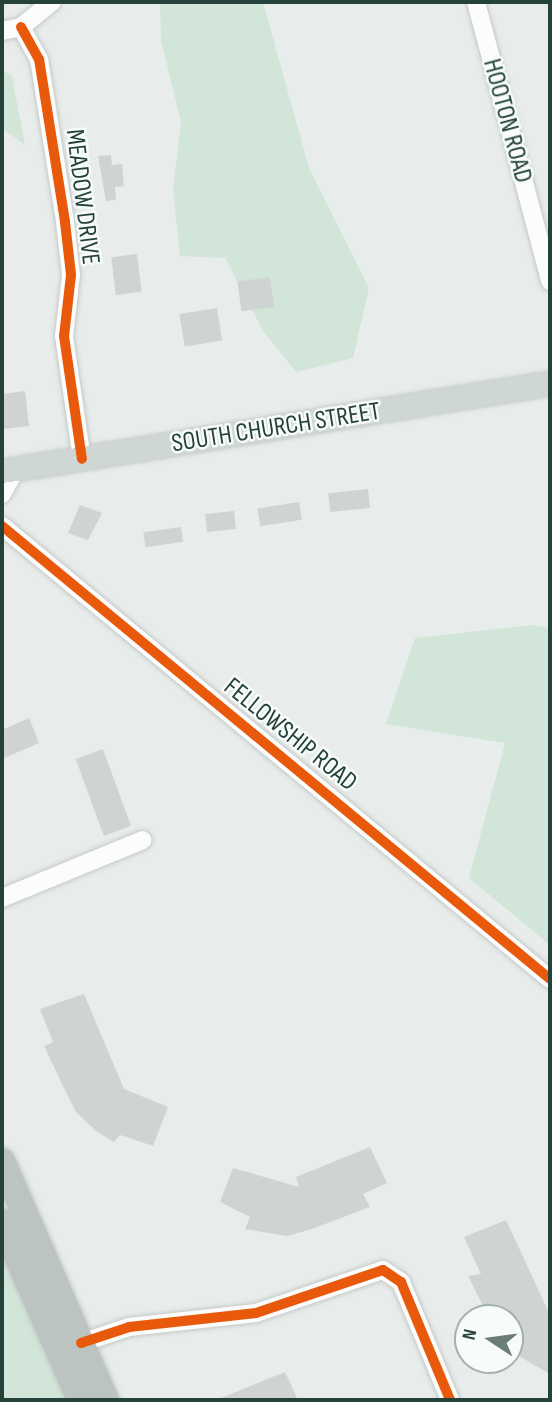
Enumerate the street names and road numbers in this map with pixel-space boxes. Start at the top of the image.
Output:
street label: HOOTON ROAD [475,56,539,186]
street label: MEADOW DRIVE [58,128,106,266]
street label: SOUTH CHURCH STREET [170,396,382,460]
street label: FELLOWSHIP ROAD [217,672,363,798]

